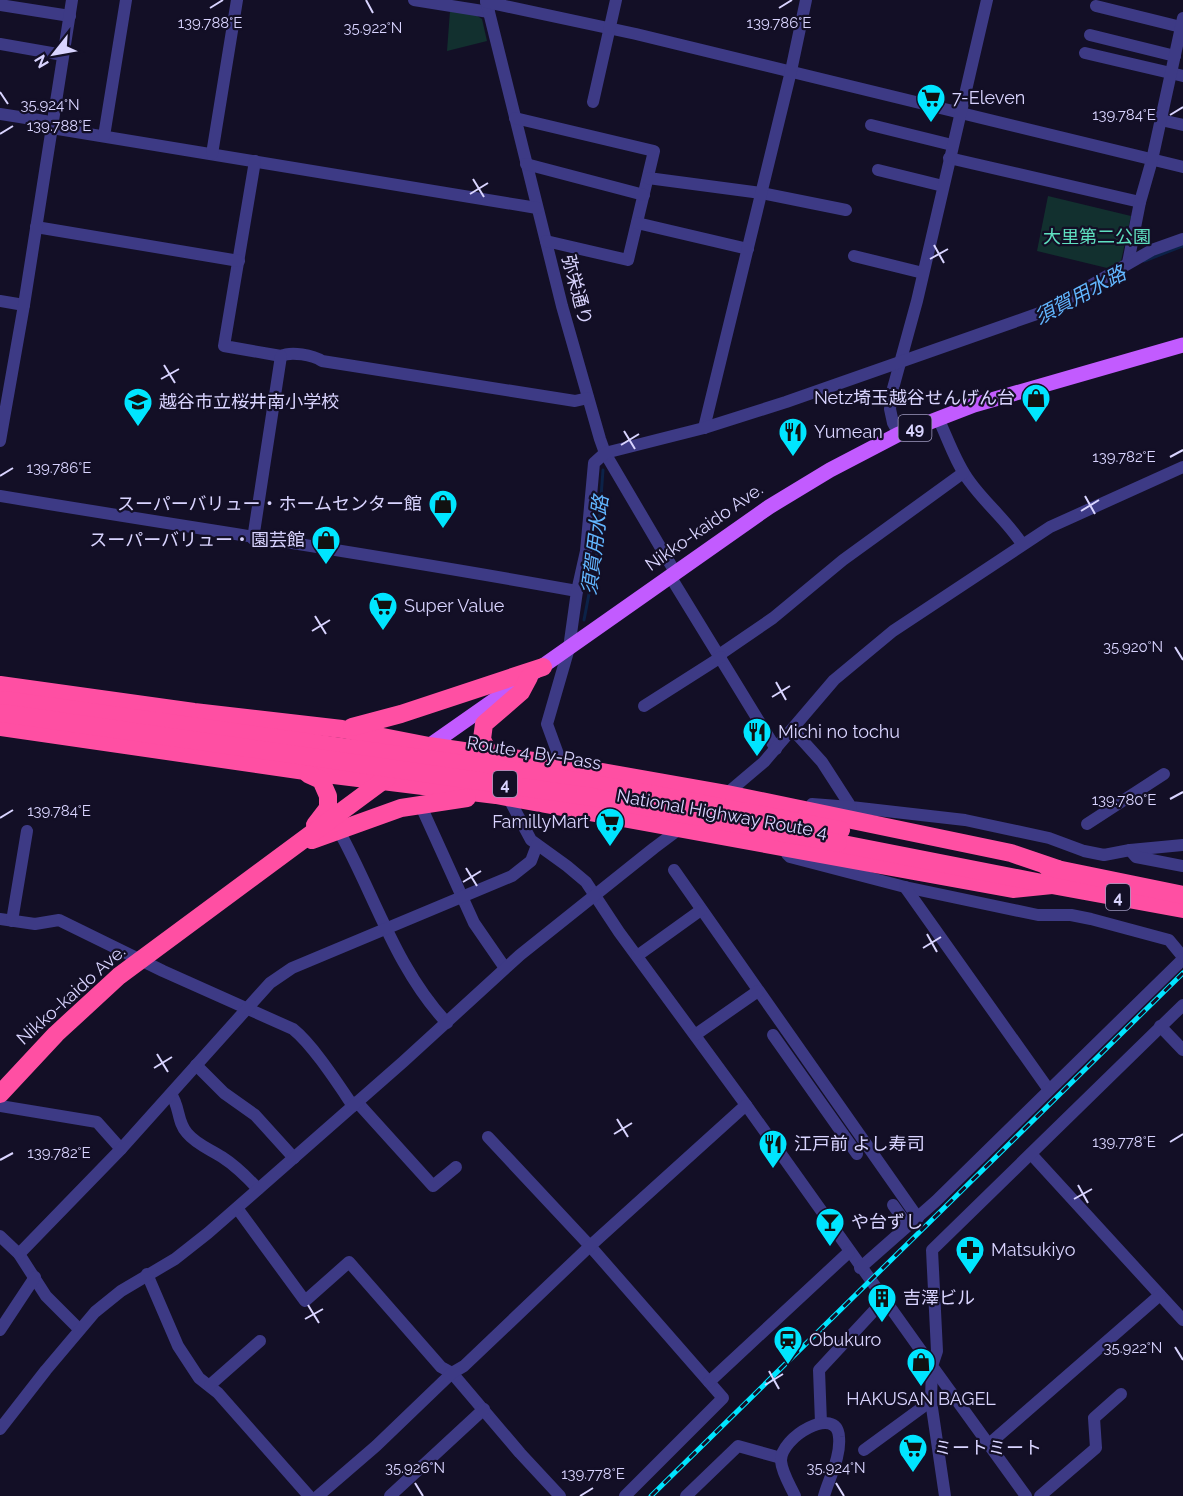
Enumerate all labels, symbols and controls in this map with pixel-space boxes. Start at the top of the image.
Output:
text: 139.788°E [178,14,242,32]
text: 139.786°E [747,14,811,32]
text: 35.922°N [344,19,402,37]
north arrow [24,24,84,84]
text: N [30,51,53,72]
supermarket icon: 7-Eleven [915,82,947,124]
place label: 7-Eleven [952,87,1025,108]
text: 35.924°N [20,96,80,114]
text: 139.784°E [1092,106,1156,124]
text: 139.788°E [27,117,91,135]
park label: 大里第二公園 [1043,226,1151,247]
street label: 弥栄通り [558,252,597,327]
water label: 須賀用水路 [1030,260,1132,329]
shop icon: Netz埼玉越谷せんげん台 [1020,382,1052,424]
school or university icon: 越谷市立桜井南小学校 [122,386,154,428]
place label: Netz埼玉越谷せんげん台 [814,387,1015,408]
place label: 越谷市立桜井南小学校 [159,391,339,412]
road number: 49 [898,415,932,441]
restaurant icon: Yumean [777,416,809,458]
place label: Yumean [814,421,883,442]
text: 139.782°E [1092,448,1156,466]
text: 139.786°E [27,459,91,477]
street label: Nikko-kaido Ave. [641,478,767,575]
shop icon: スーパーバリュー・ホームセンター館 [427,488,459,530]
water label: 須賀用水路 [577,492,613,596]
place label: スーパーバリュー・ホームセンター館 [117,493,422,514]
shop icon: スーパーバリュー・園芸館 [310,524,342,566]
place label: スーパーバリュー・園芸館 [89,529,305,550]
supermarket icon: Super Value [367,590,399,632]
place label: Super Value [404,595,505,616]
text: 35.920°N [1103,638,1163,656]
restaurant icon: Michi no tochu [741,716,773,758]
place label: Michi no tochu [778,721,900,742]
street label: Route 4 By-Pass [465,732,603,774]
road number: 4 [493,771,517,797]
street label: National Highway Route 4 [615,785,829,842]
text: 139.780°E [1092,791,1156,809]
text: 139.784°E [27,802,91,820]
supermarket icon: FamillyMart [594,806,626,848]
place label: FamillyMart [492,811,589,832]
road number: 4 [1106,884,1130,910]
street label: Nikko-kaido Ave. [12,940,129,1049]
restaurant icon: 江戸前 よし寿司 [757,1128,789,1170]
place label: 江戸前 よし寿司 [794,1133,925,1154]
text: 139.778°E [1092,1133,1156,1151]
text: 139.782°E [27,1144,91,1162]
bar icon: や台ずし [814,1206,846,1248]
place label: や台ずし [851,1211,923,1232]
pharmacy icon: Matsukiyo [954,1234,986,1276]
place label: Matsukiyo [991,1239,1076,1260]
building icon: 吉澤ビル [866,1282,898,1324]
place label: 吉澤ビル [903,1287,975,1308]
station icon: Obukuro [772,1324,804,1366]
place label: Obukuro [809,1329,882,1350]
text: 35.922°N [1104,1339,1162,1357]
shop icon: HAKUSAN BAGEL [905,1346,937,1388]
place label: HAKUSAN BAGEL [846,1388,996,1409]
supermarket icon: ミートミート [897,1432,929,1474]
place label: ミートミート [934,1437,1042,1458]
text: 35.926°N [385,1459,445,1477]
text: 35.924°N [806,1459,866,1477]
text: 139.778°E [561,1465,625,1483]

